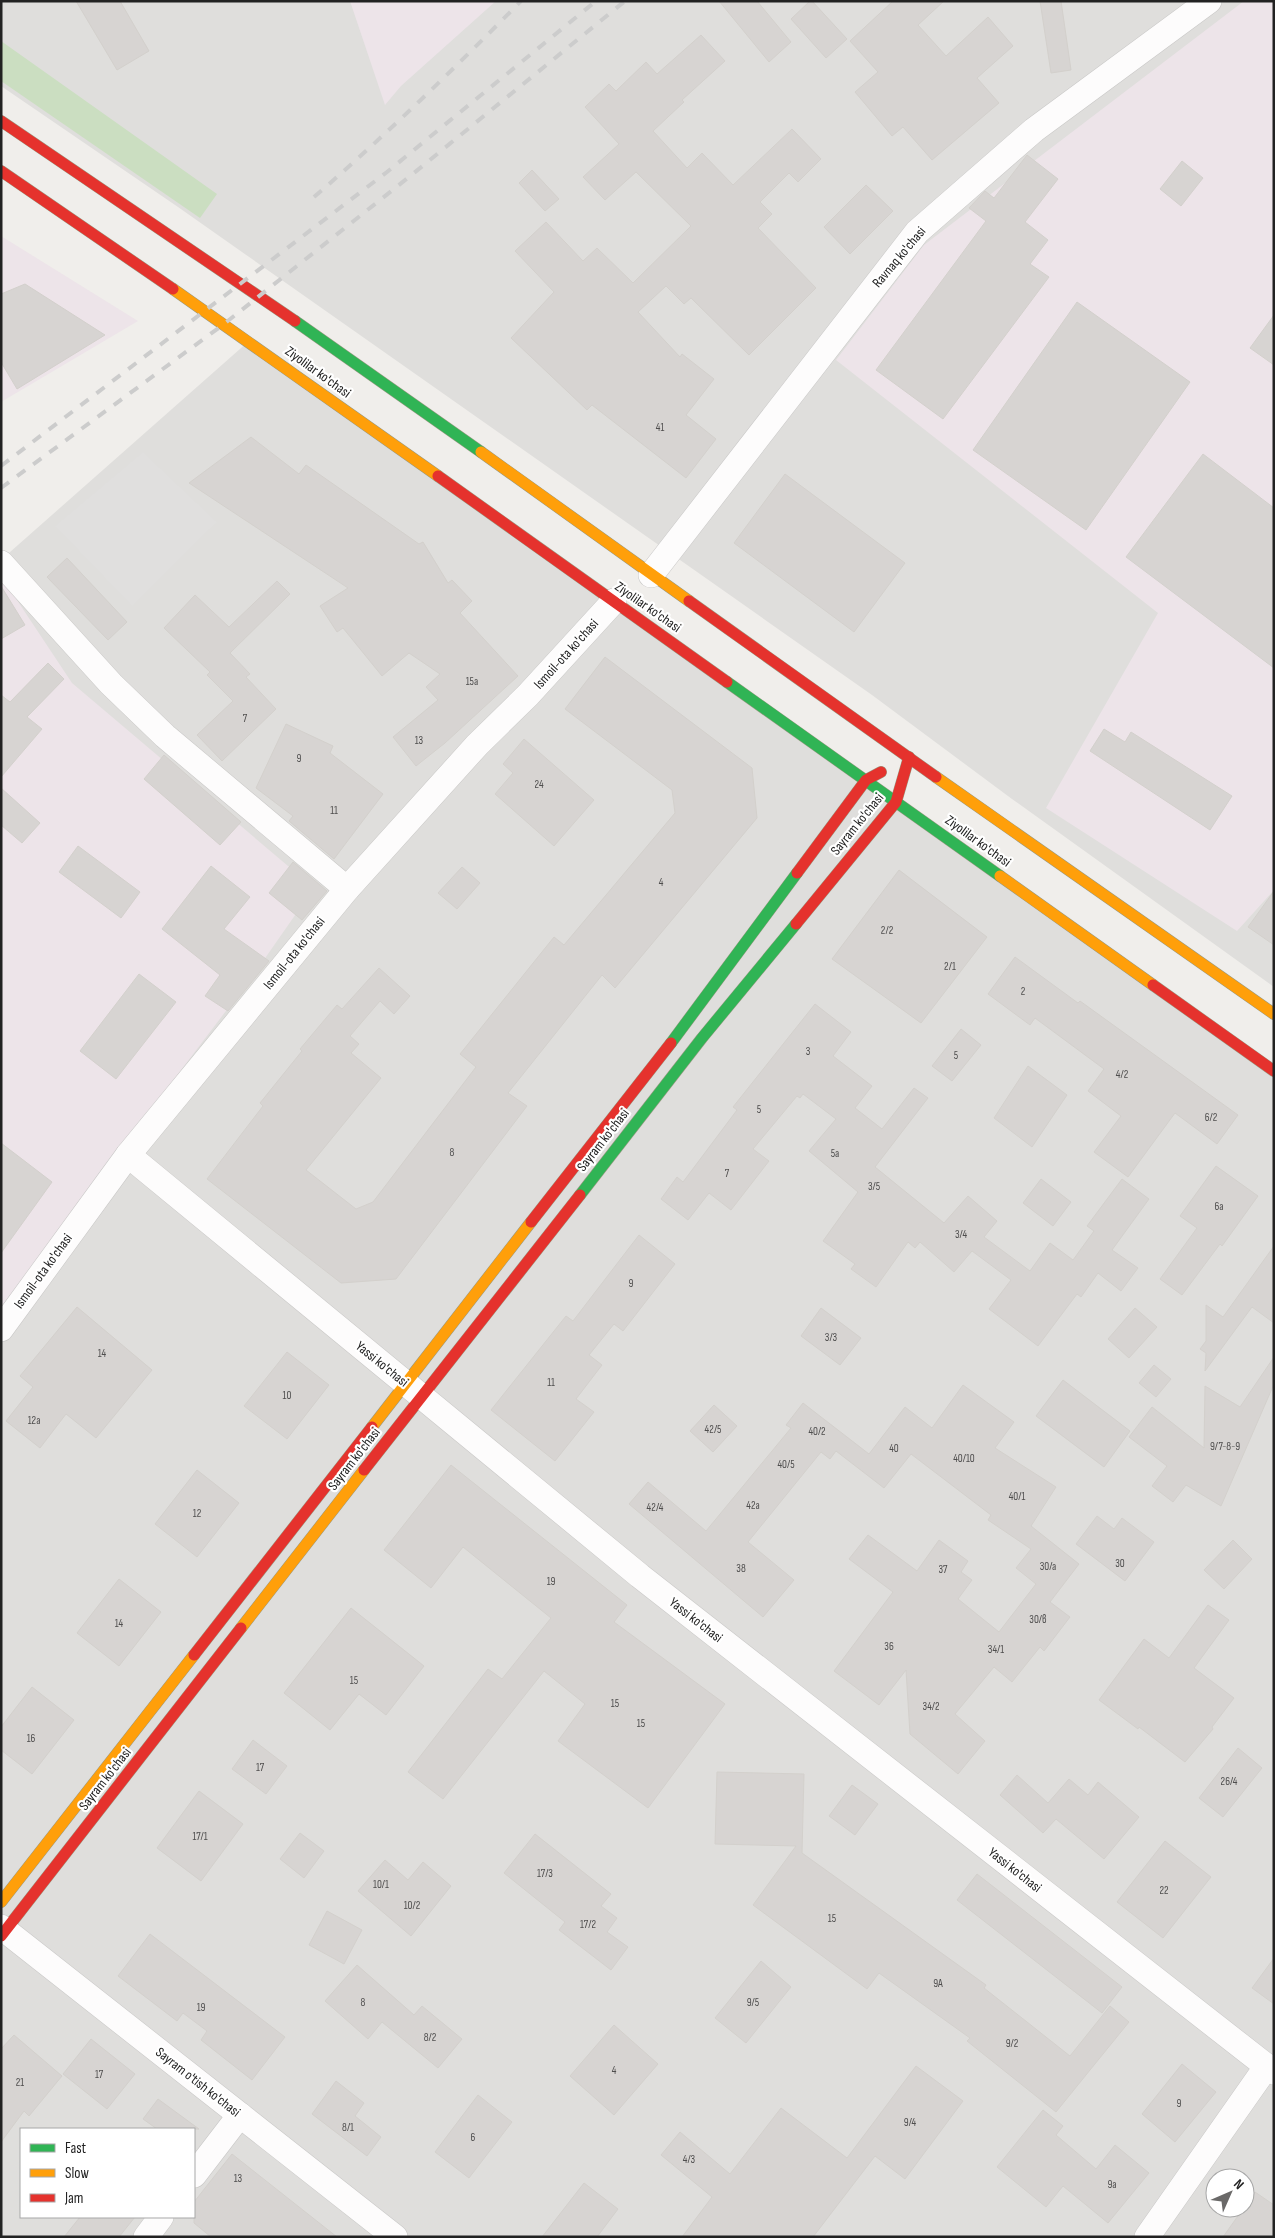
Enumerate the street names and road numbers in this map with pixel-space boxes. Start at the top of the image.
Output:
street label: Ravnaq ko'chasi [869,223,929,291]
street label: Ziyolilar ko'chasi [282,342,354,402]
street label: Ziyolilar ko'chasi [612,578,684,636]
street label: Ismoil-ota ko'chasi [530,615,602,693]
street label: Sayram ko'chasi [827,790,887,858]
street label: Ziyolilar ko'chasi [942,811,1014,871]
street label: Ismoil-ota ko'chasi [260,913,328,993]
street label: Sayram ko'chasi [573,1105,633,1175]
street label: Ismoil-ota ko'chasi [10,1230,76,1312]
street label: Yassi ko'chasi [352,1338,412,1390]
street label: Sayram ko'chasi [324,1424,384,1494]
street label: Yassi ko'chasi [666,1594,726,1646]
street label: Sayram ko'chasi [75,1744,135,1814]
street label: Yassi ko'chasi [985,1844,1045,1896]
street label: Sayram o'tish ko'chasi [152,2044,244,2120]

